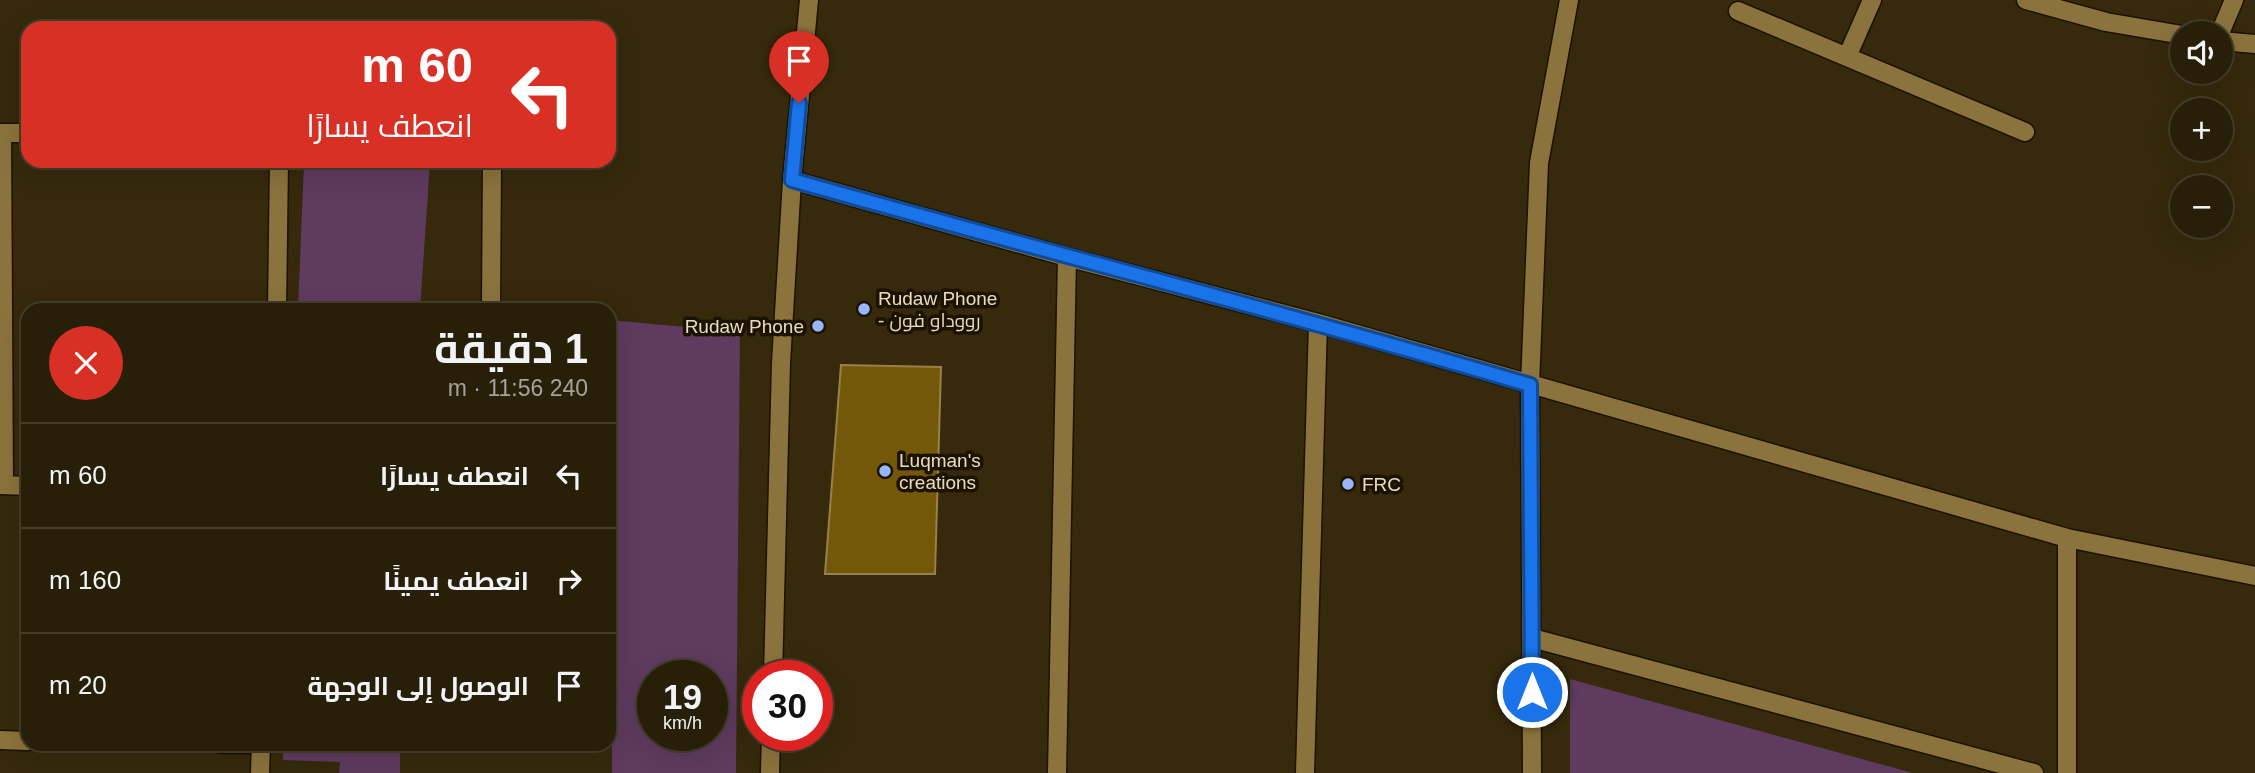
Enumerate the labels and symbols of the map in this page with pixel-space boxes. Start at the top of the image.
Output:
pin [769,31,829,103]
place label: Rudaw Phone - رووداو فون [878,288,997,332]
marker: Rudaw Phone - رووداو فون [856,301,872,317]
place label: Rudaw Phone [685,316,804,337]
marker: Rudaw Phone [810,318,826,334]
place label: Luqman's creations [899,450,981,493]
marker: Luqman's creations [877,463,893,479]
place label: FRC [1362,474,1401,495]
marker: FRC [1340,476,1356,492]
position arrow [1495,655,1569,729]
speed limit sign: 30 [742,660,833,751]

